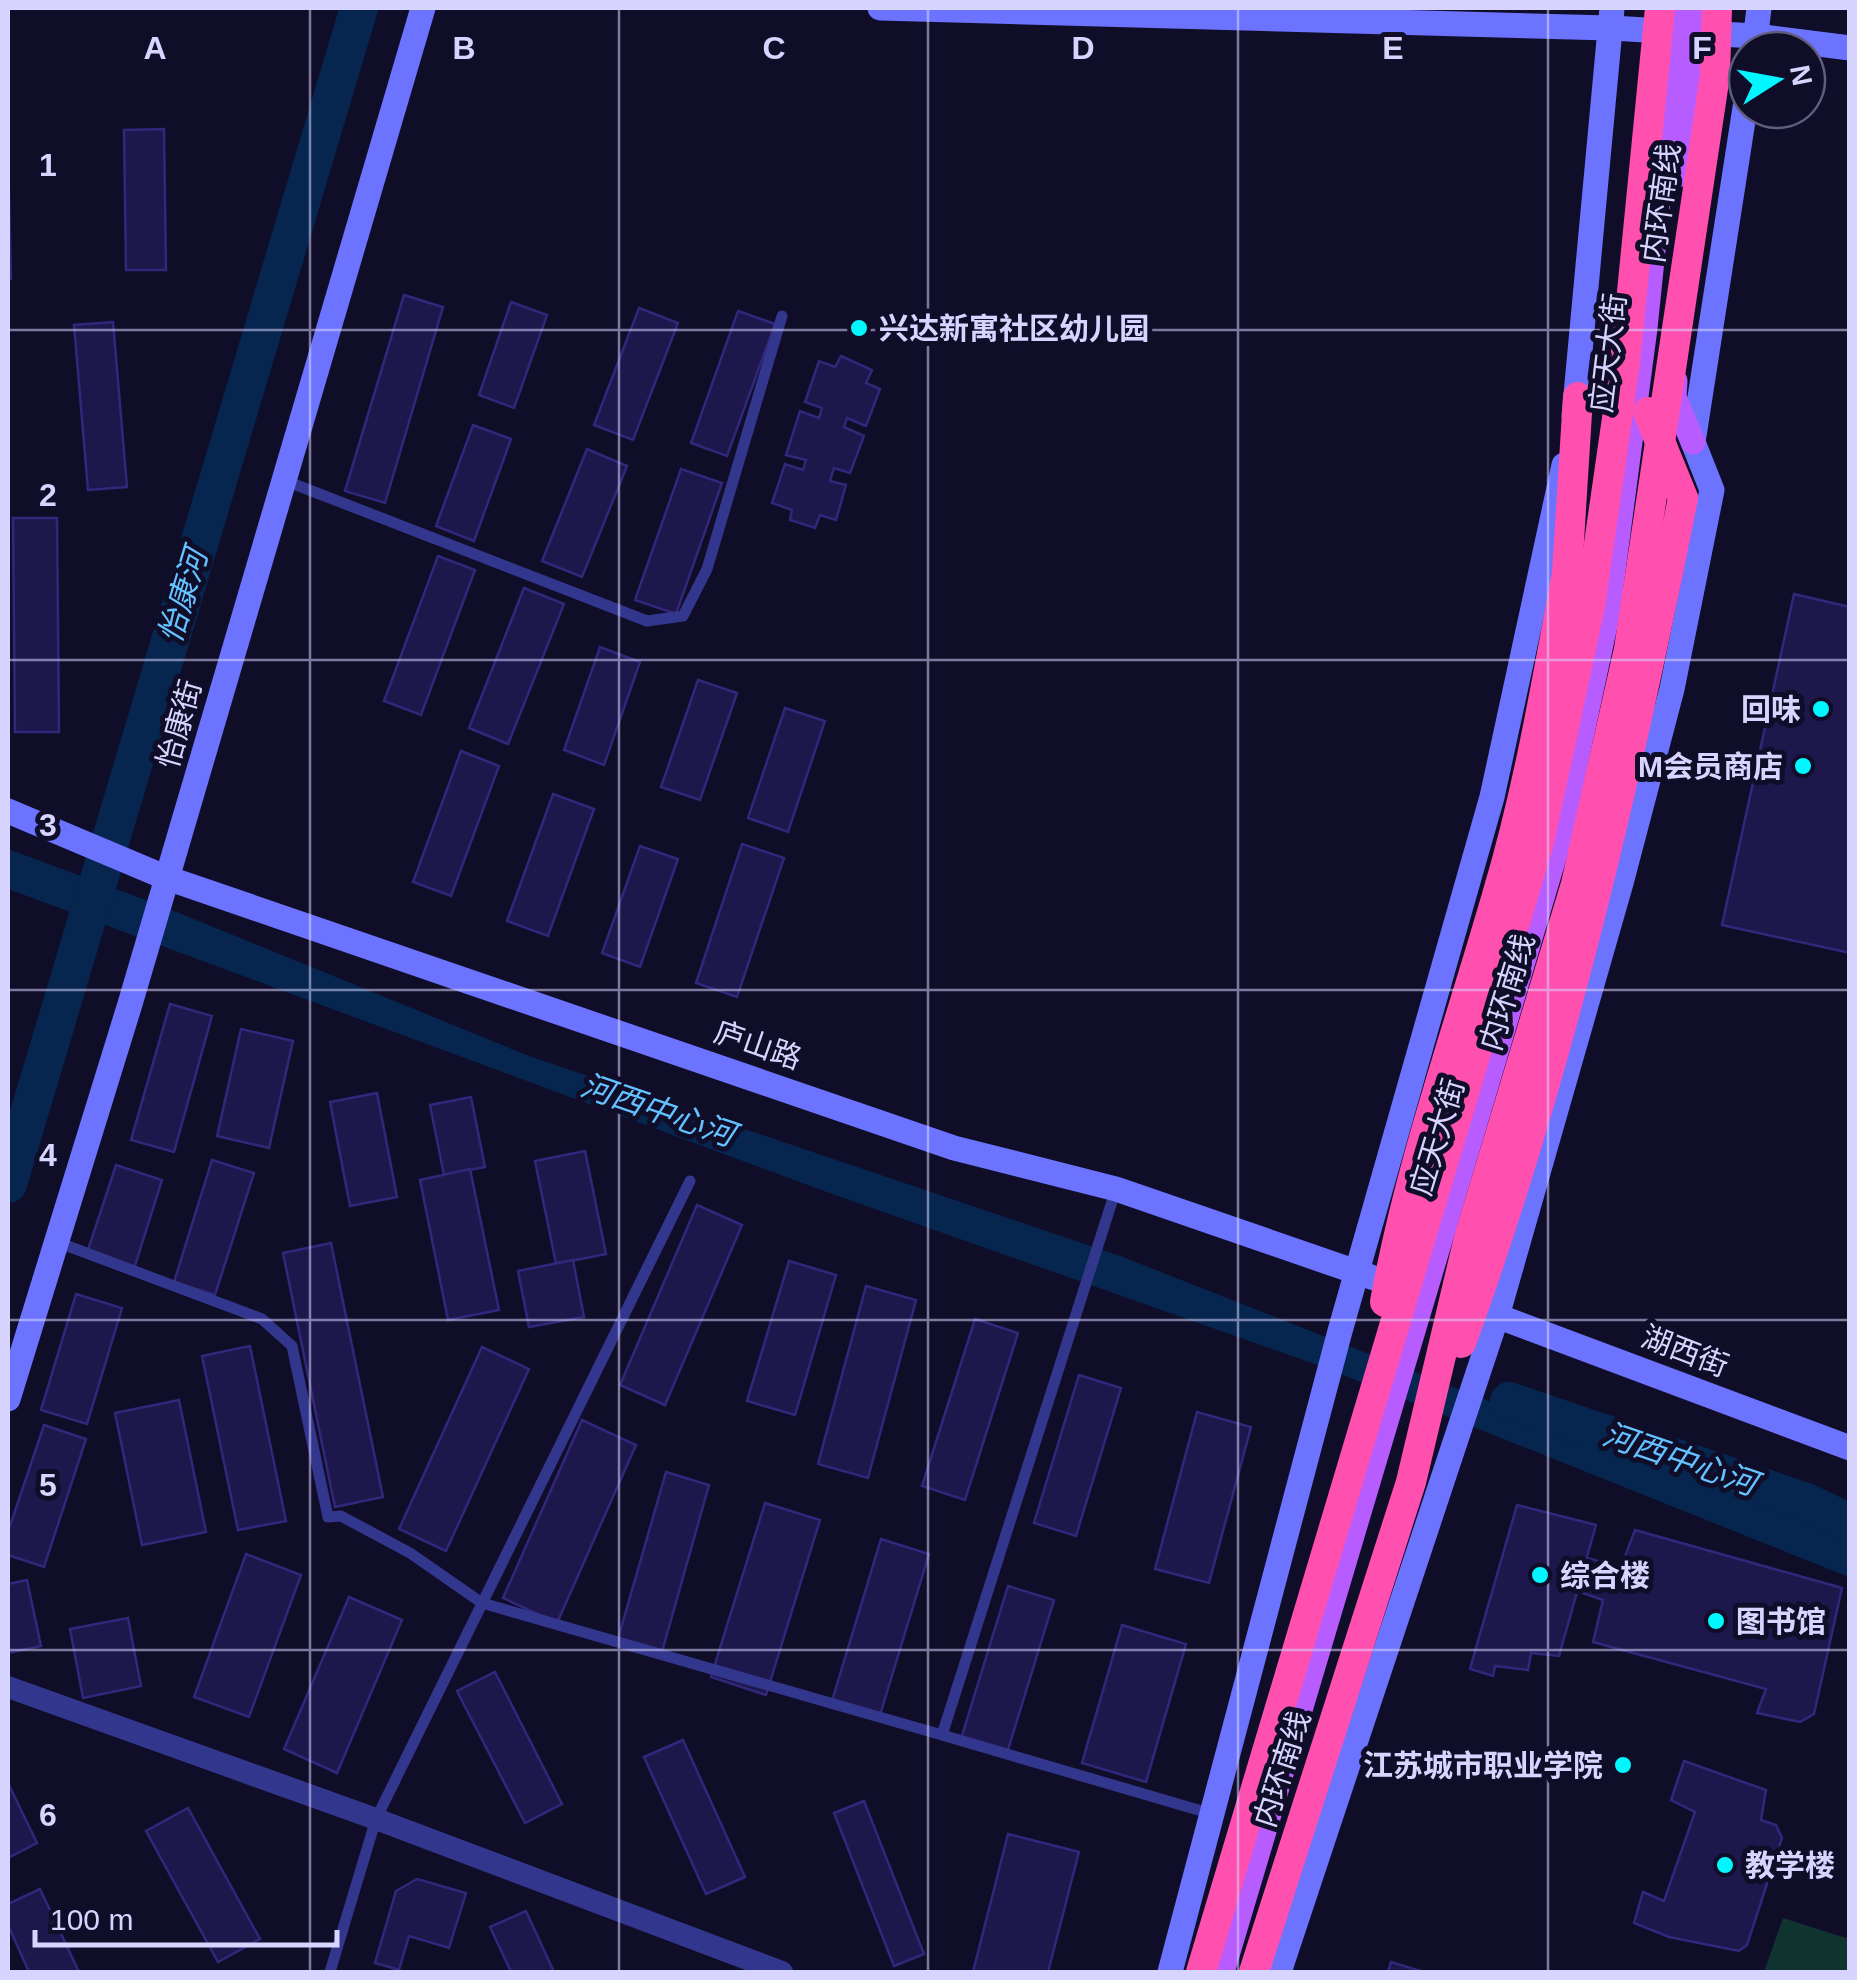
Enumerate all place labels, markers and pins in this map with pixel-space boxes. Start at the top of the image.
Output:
place label: 兴达新寓社区幼儿园 [879,312,1149,345]
marker: 兴达新寓社区幼儿园 [848,317,870,339]
place label: 回味 [1741,693,1801,726]
marker: 回味 [1810,698,1832,720]
place label: M会员商店 [1638,750,1783,783]
marker: M会员商店 [1792,755,1814,777]
place label: 综合楼 [1560,1559,1650,1592]
marker: 综合楼 [1529,1564,1551,1586]
place label: 图书馆 [1736,1605,1826,1638]
marker: 图书馆 [1705,1610,1727,1632]
place label: 江苏城市职业学院 [1363,1749,1603,1782]
marker: 江苏城市职业学院 [1612,1754,1634,1776]
place label: 教学楼 [1745,1849,1835,1882]
marker: 教学楼 [1714,1854,1736,1876]

